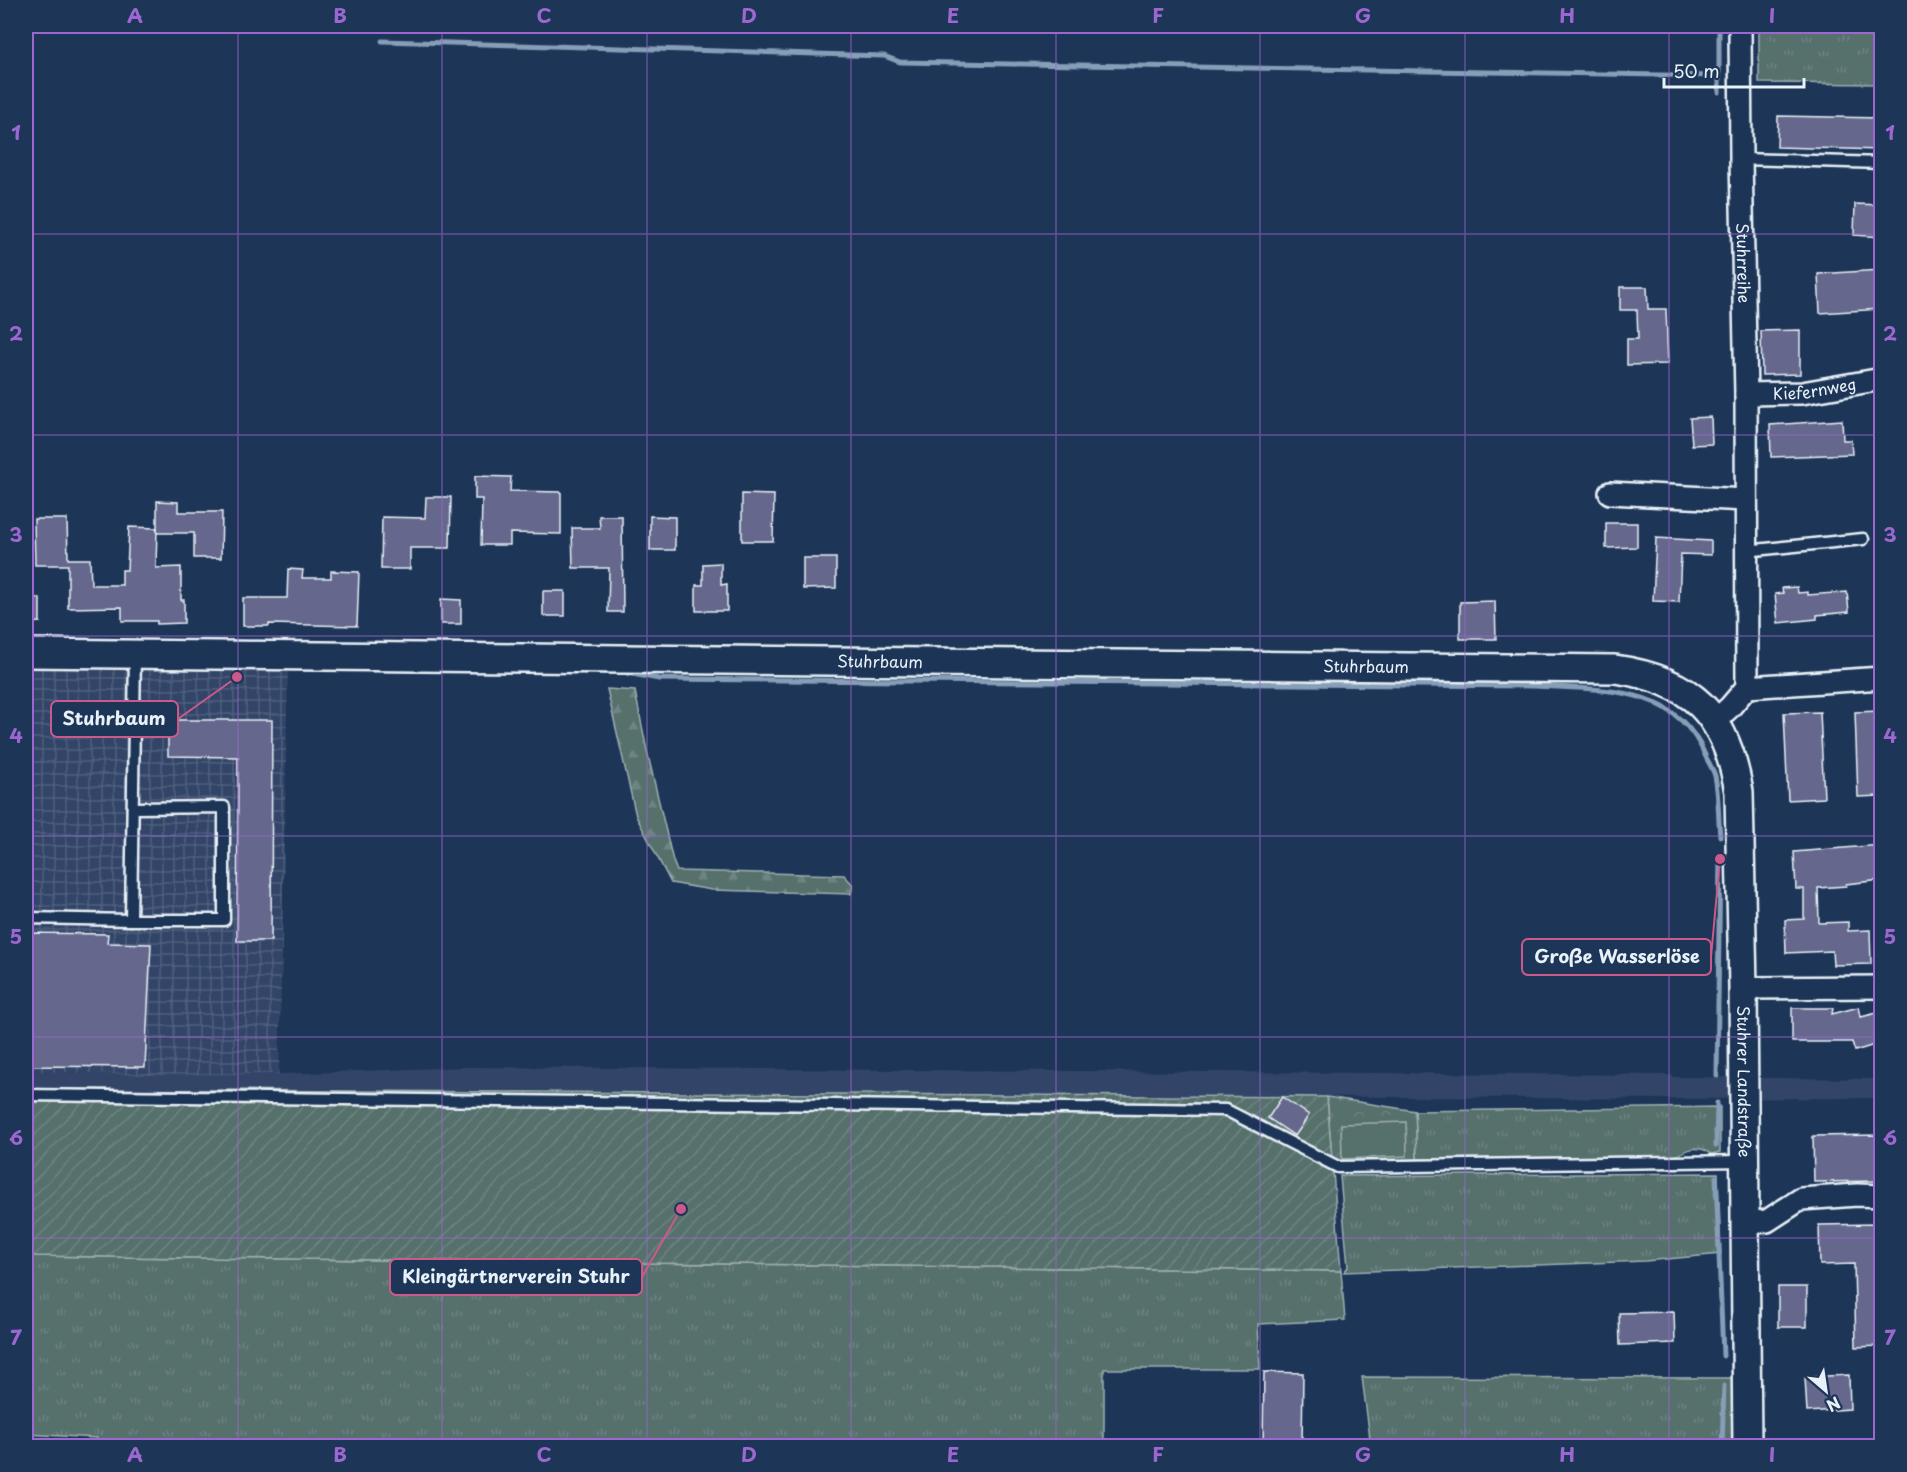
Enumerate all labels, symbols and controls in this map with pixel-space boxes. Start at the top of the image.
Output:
text: A [127,0,143,30]
text: B [333,0,347,30]
text: C [536,0,552,30]
text: D [741,0,757,30]
text: E [947,0,959,30]
text: F [1152,0,1164,30]
text: G [1355,0,1371,30]
text: H [1559,0,1575,30]
text: I [1769,0,1775,30]
scale bar [1664,51,1804,89]
text: 50 m [1673,57,1720,84]
text: 1 [11,117,21,147]
text: 1 [1885,117,1895,147]
street label: Stuhrreihe [1731,223,1757,303]
text: 2 [9,318,23,348]
text: 2 [1883,318,1897,348]
street label: Kiefernweg [1773,371,1858,405]
text: 3 [9,519,23,549]
text: 3 [1883,519,1897,549]
street label: Stuhrbaum [837,648,923,673]
street label: Stuhrbaum [1323,653,1409,678]
callout: Stuhrbaum [51,701,178,737]
text: Stuhrbaum [63,704,165,731]
text: 4 [9,720,23,750]
text: 4 [1883,720,1897,750]
text: 5 [10,921,22,951]
text: 5 [1884,921,1896,951]
callout: Große Wasserlöse [1522,939,1711,975]
text: Große Wasserlöse [1534,942,1700,969]
street label: Stuhrer Landstraße [1732,1005,1757,1158]
text: 6 [9,1122,23,1152]
text: 6 [1883,1122,1897,1152]
callout: Kleingärtnerverein Stuhr [390,1259,642,1295]
text: Kleingärtnerverein Stuhr [402,1262,630,1289]
text: 7 [10,1322,22,1352]
text: 7 [1884,1322,1896,1352]
north arrow [1796,1361,1856,1421]
text: N [1822,1391,1845,1419]
text: A [127,1439,143,1469]
text: B [333,1439,347,1469]
text: C [536,1439,552,1469]
text: D [741,1439,757,1469]
text: E [947,1439,959,1469]
text: F [1152,1439,1164,1469]
text: G [1355,1439,1371,1469]
text: H [1559,1439,1575,1469]
text: I [1769,1439,1775,1469]

